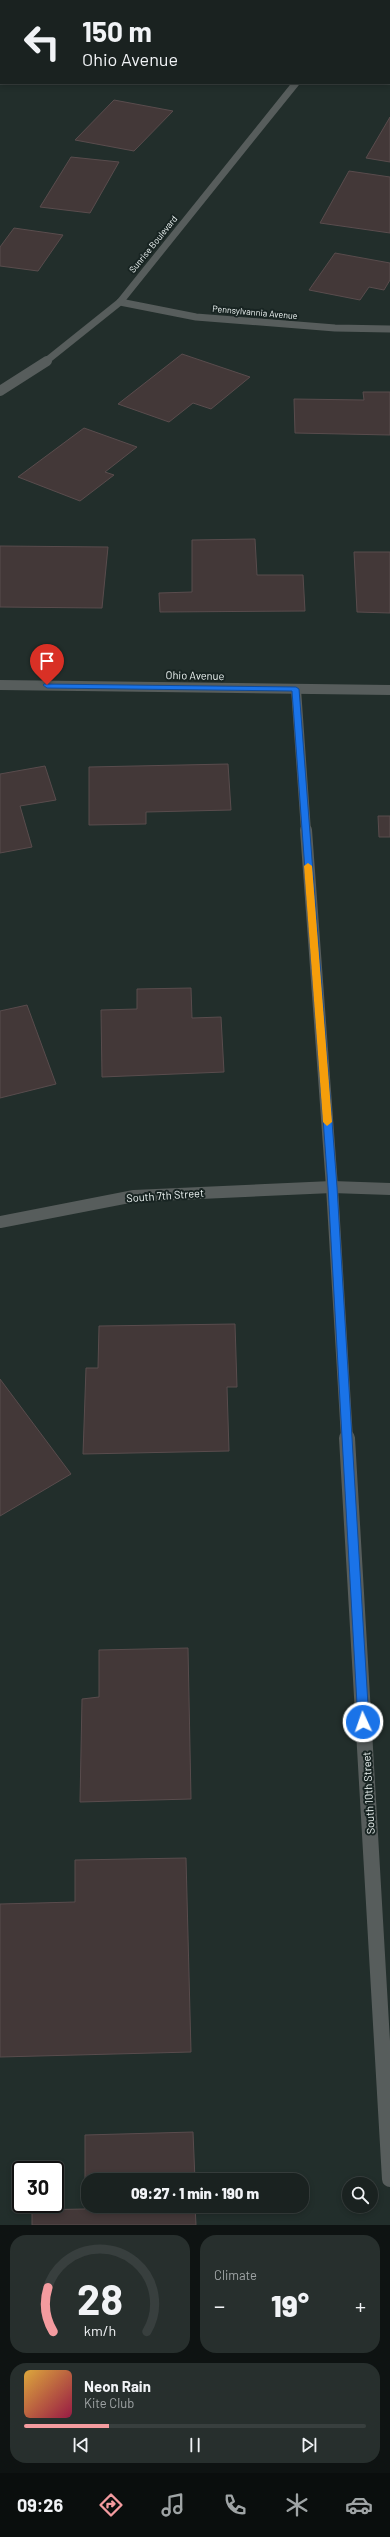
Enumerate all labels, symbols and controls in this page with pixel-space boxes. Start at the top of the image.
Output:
text: 150 m [82,14,152,48]
icon: left [16,16,68,68]
text: Ohio Avenue [82,48,178,70]
street label: Sunrise Boulevard [127,213,179,275]
street label: Pennsylvannia Avenue [212,303,298,321]
pin [30,644,64,685]
icon: arrive [36,650,58,672]
street label: Ohio Avenue [166,668,225,682]
street label: South 7th Street [126,1186,204,1204]
position arrow [342,1701,384,1743]
street label: South 10th Street [359,1751,377,1835]
speed limit sign: 30 [12,2161,64,2213]
map controls [342,2177,378,2213]
button: search [342,2177,378,2213]
text: 09:27 · 1 min · 190 m [131,2184,259,2202]
text: Climate [214,2267,257,2283]
text: 28 [77,2273,123,2323]
text: 19° [271,2287,309,2323]
text: − [214,2292,225,2318]
text: + [355,2292,366,2318]
text: km/h [84,2322,116,2339]
text: Neon Rain [84,2377,151,2395]
text: Kite Club [84,2395,134,2411]
icon: previous [70,2434,92,2456]
icon: pause [184,2434,206,2456]
icon: next [298,2434,320,2456]
icon: directions [97,2491,125,2519]
icon: music [159,2491,187,2519]
icon: phone [221,2491,249,2519]
icon: climate [283,2491,311,2519]
icon: car [345,2491,373,2519]
text: 09:26 [17,2494,63,2516]

